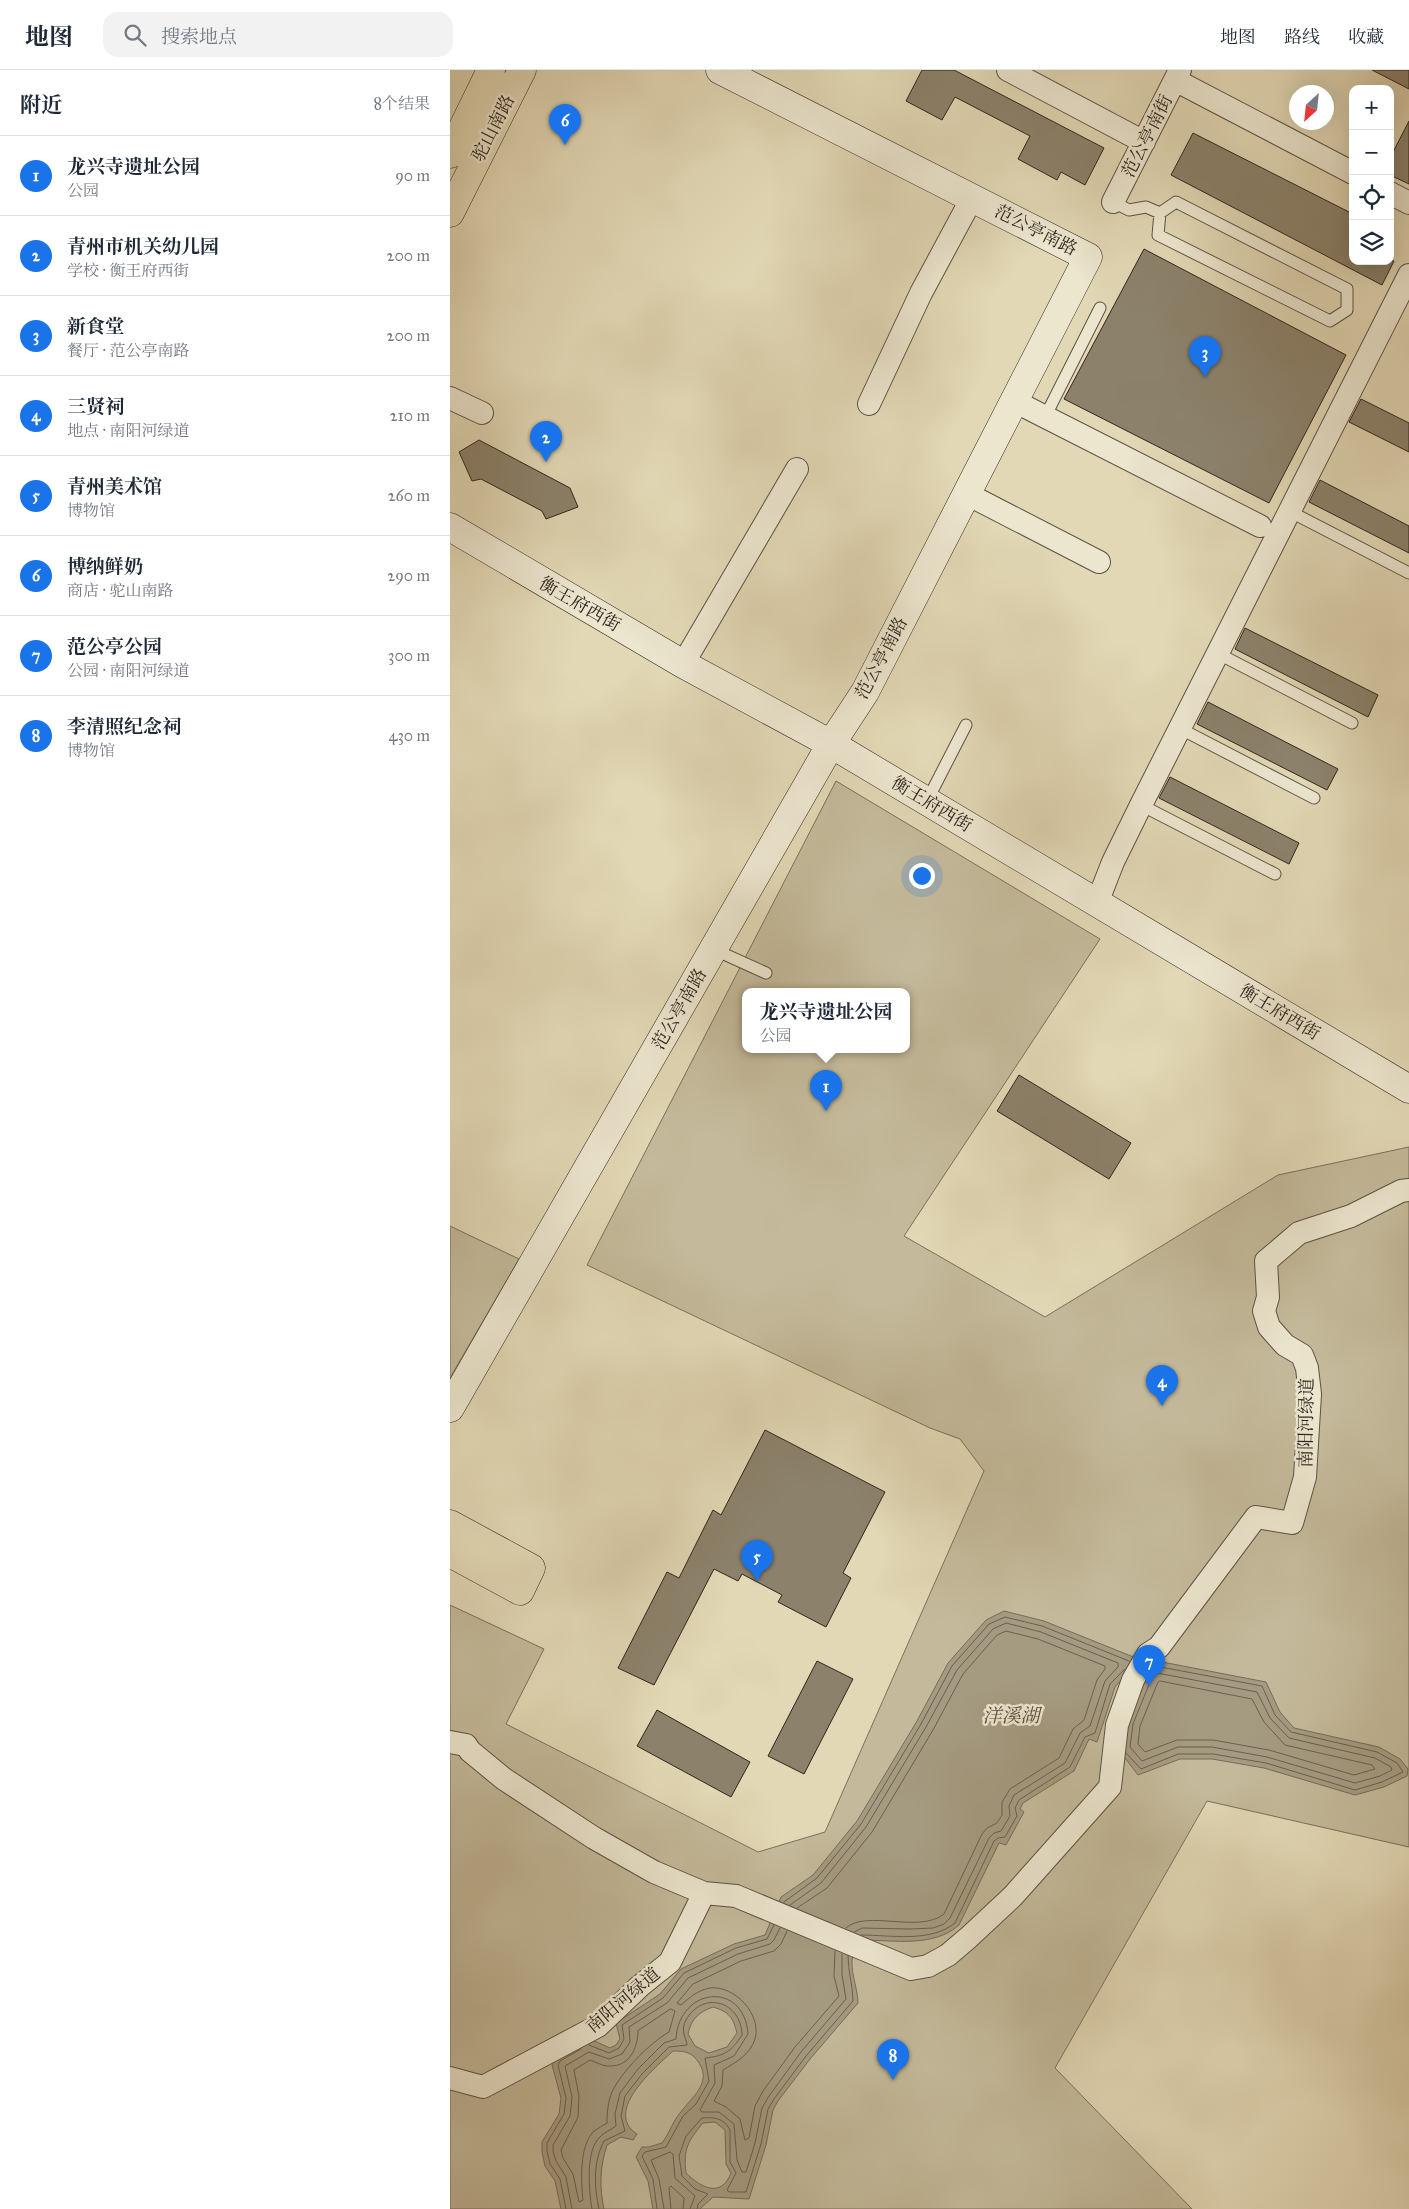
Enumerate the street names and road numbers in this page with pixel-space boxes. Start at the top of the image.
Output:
street label: 驼山南路 [467,91,519,165]
street label: 范公亭南街 [1117,91,1177,181]
street label: 范公亭南路 [991,200,1081,260]
street label: 衡王府西街 [536,572,624,636]
street label: 范公亭南路 [850,613,912,703]
street label: 衡王府西街 [888,771,976,837]
street label: 范公亭南路 [647,965,711,1053]
street label: 衡王府西街 [1236,979,1324,1045]
street label: 南阳河绿道 [1294,1378,1318,1468]
street label: 南阳河绿道 [581,1963,665,2037]

